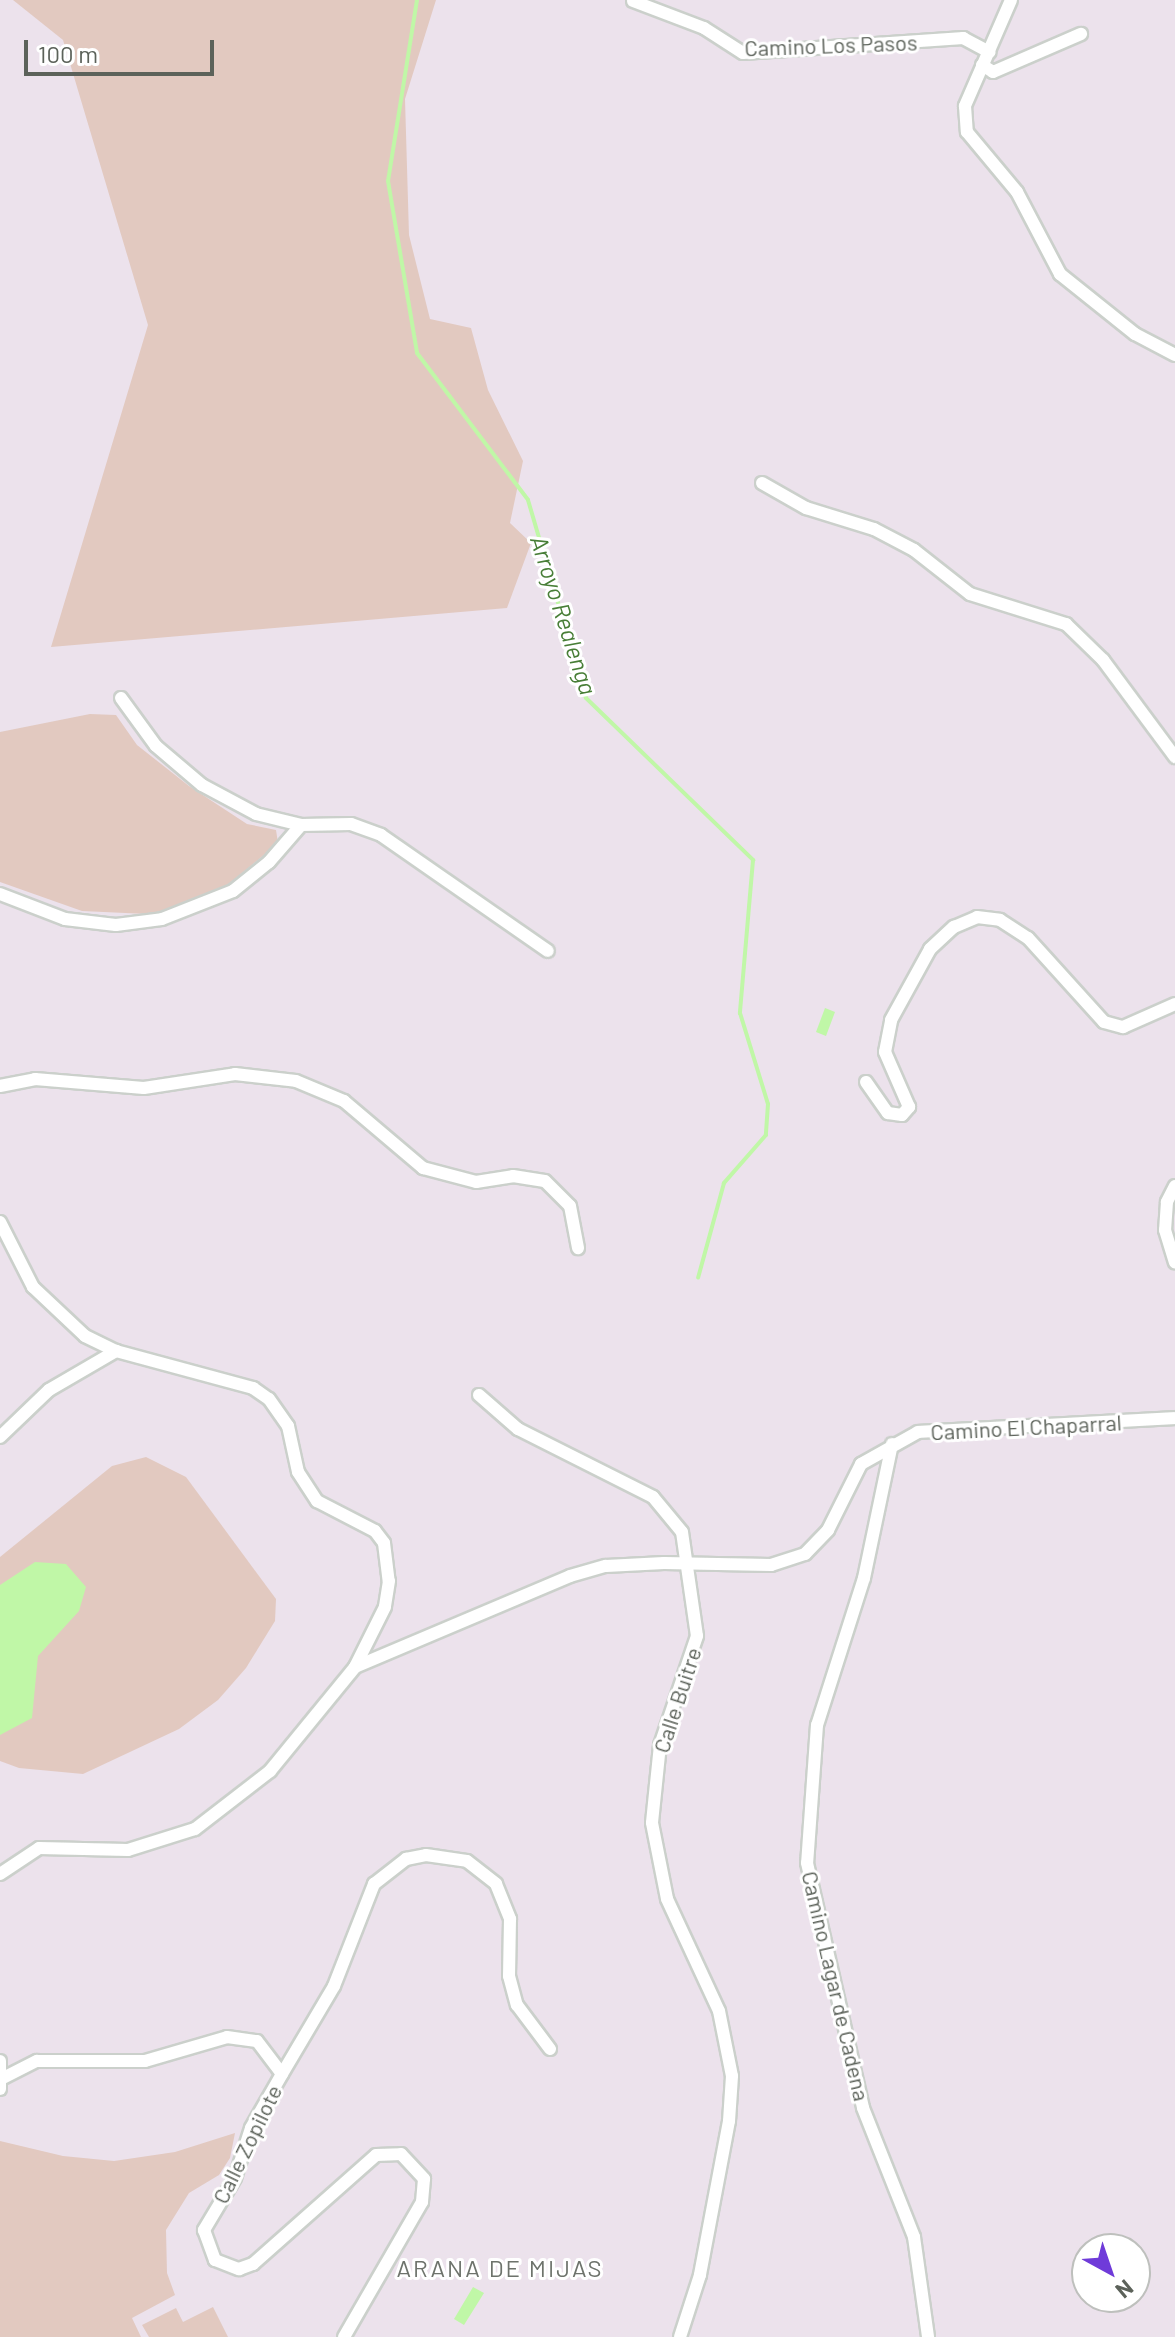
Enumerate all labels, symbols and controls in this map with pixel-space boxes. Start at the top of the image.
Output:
scale bar [28,24,218,74]
street label: Camino Los Pasos [744,29,918,61]
text: 100 m [38,39,98,68]
water label: Arroyo Realenga [525,532,603,698]
street label: Camino El Chaparral [930,1409,1122,1445]
street label: Calle Buitre [648,1644,706,1756]
street label: Camino Lagar de Cadena [797,1869,875,2103]
street label: Calle Zopilote [207,2080,287,2208]
north arrow [1071,2233,1151,2313]
district label: ARANA DE MIJAS [396,2254,604,2282]
text: N [1111,2275,1139,2305]

